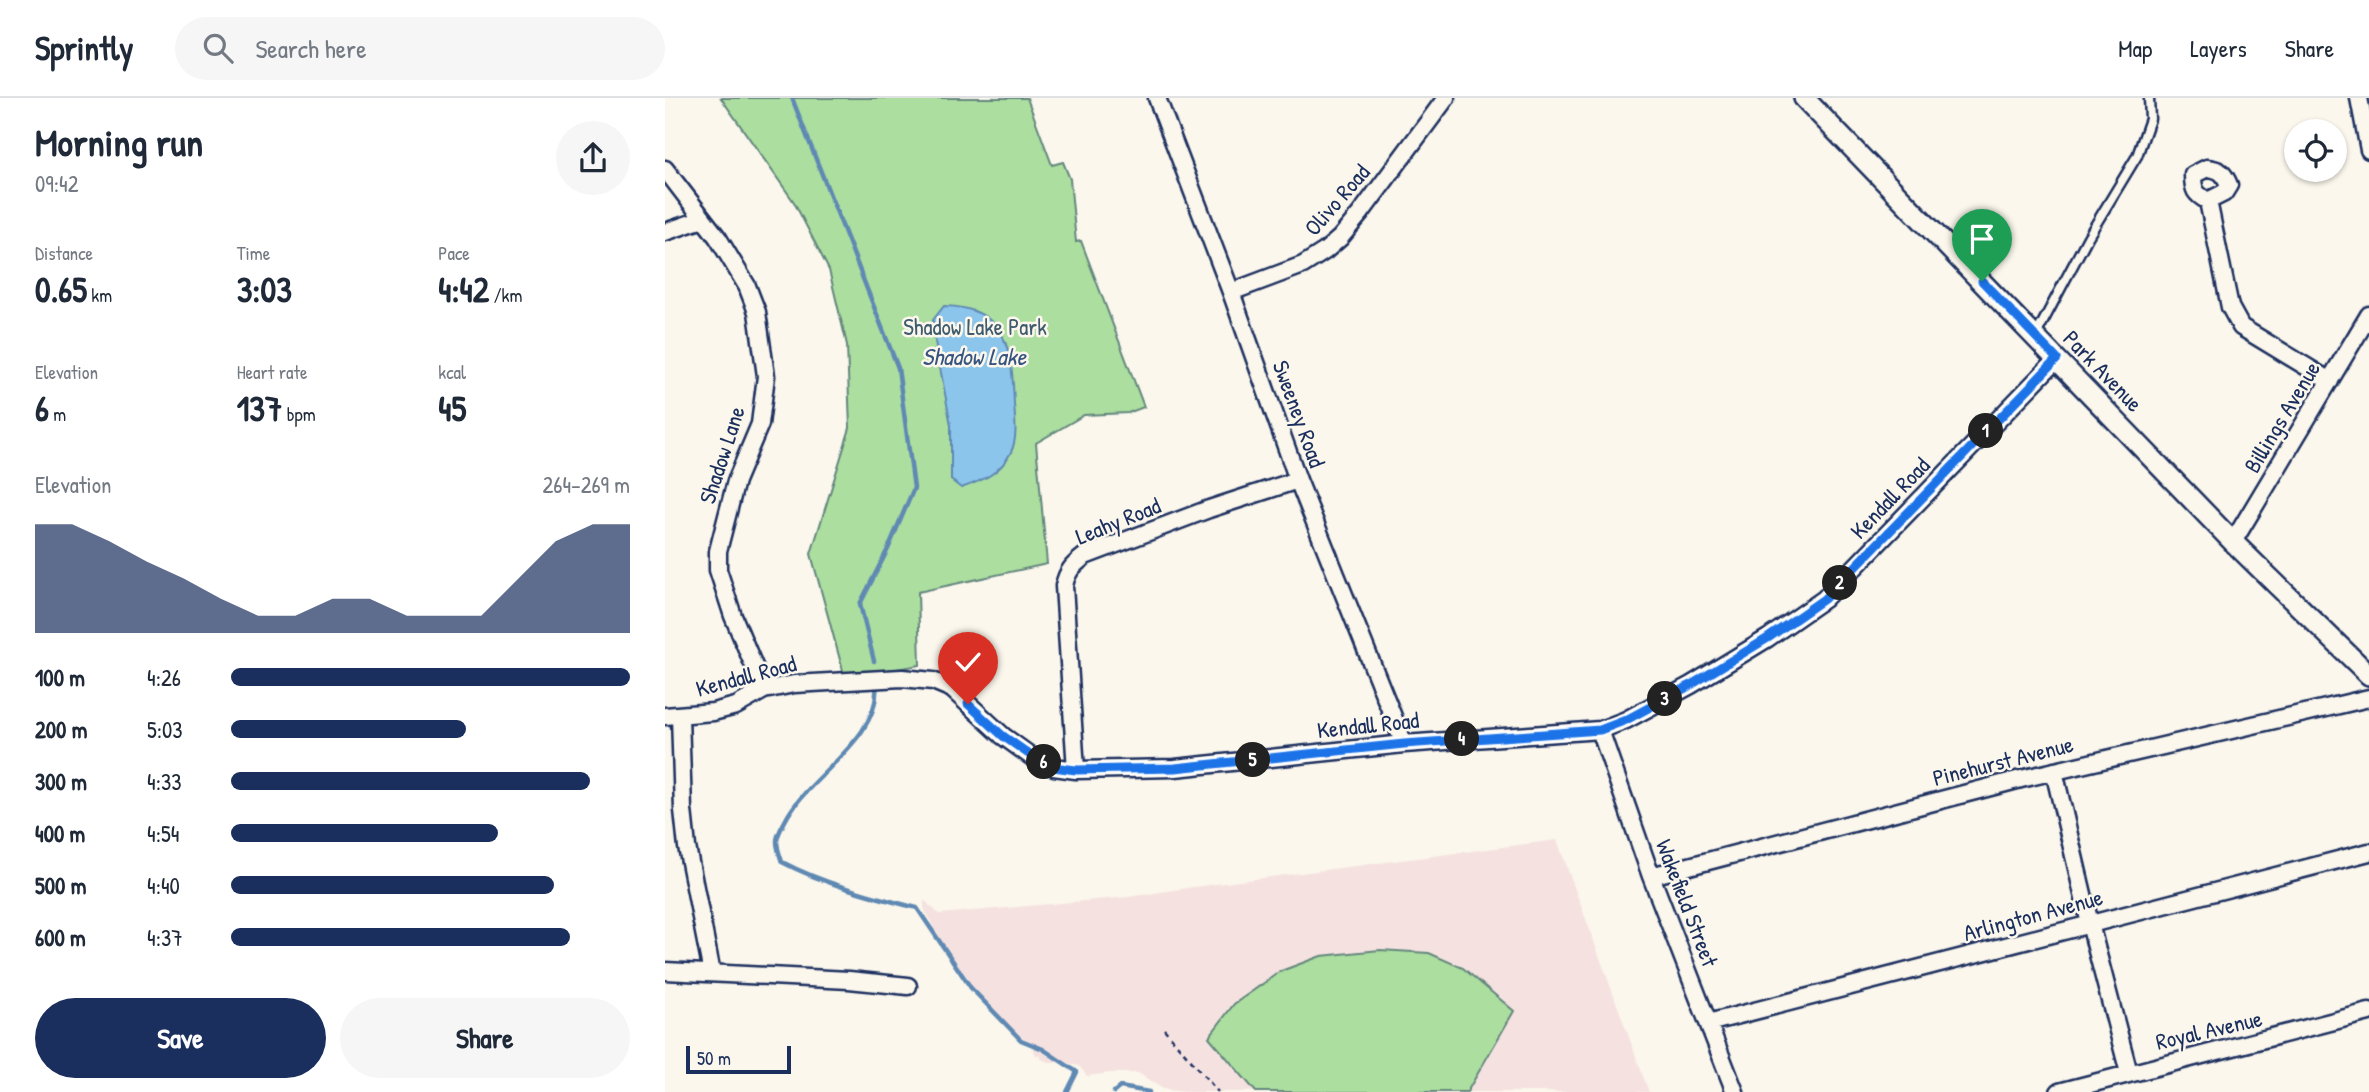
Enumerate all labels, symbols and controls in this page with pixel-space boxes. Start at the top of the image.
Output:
search box [175,17,665,80]
text: Sprintly [35,26,133,70]
icon: search [199,29,237,67]
text: Search here [255,31,366,66]
text: Map [2118,32,2152,64]
text: Layers [2190,32,2247,64]
text: Share [2285,32,2334,64]
text: Morning run [35,116,203,168]
map controls [2284,119,2347,182]
button: locate [2284,119,2347,182]
button: share [556,121,630,195]
street label: Olivo Road [1297,157,1376,242]
text: 09:42 [35,168,78,199]
pin [1952,209,2012,281]
icon: arrive [1963,220,2001,258]
text: Distance [35,240,93,266]
text: Time [237,240,270,266]
text: Pace [438,240,470,266]
text: 0.65 [35,266,87,313]
text: 3:03 [237,266,292,313]
text: 4:42 [438,266,489,313]
text: km [87,282,112,308]
text: /km [489,282,522,308]
park label: Shadow Lake Park [903,311,1047,342]
street label: Park Avenue [2057,323,2150,418]
water label: Shadow Lake [922,340,1027,372]
street label: Billings Avenue [2236,355,2327,478]
street label: Sweeney Road [1266,356,1333,472]
text: Elevation [35,359,98,385]
text: Heart rate [237,359,308,385]
text: kcal [438,359,466,385]
text: 6 [35,385,49,432]
text: 137 [237,385,282,432]
text: 45 [438,385,466,432]
text: m [49,401,66,427]
text: bpm [282,401,316,427]
street label: Shadow Lane [691,402,752,507]
pin: 1 [1969,414,2003,448]
text: 1 [1982,417,1989,443]
street label: Kendall Road [1843,450,1936,545]
text: Elevation [35,469,111,500]
text: 264–269 m [542,469,630,500]
street label: Leahy Road [1071,489,1165,552]
pin: 2 [1823,566,1857,601]
text: 2 [1835,569,1844,595]
pin [938,632,998,704]
icon: check [949,643,987,681]
street label: Kendall Road [692,647,799,704]
text: 100 m [35,662,85,693]
text: 4:26 [147,662,181,693]
pin: 3 [1647,682,1683,716]
text: 3 [1660,685,1669,711]
street label: Kendall Road [1315,704,1421,745]
text: 200 m [35,714,87,745]
text: 5:03 [147,714,183,745]
pin: 4 [1445,722,1479,756]
text: 4 [1458,725,1465,751]
street label: Pinehurst Avenue [1929,728,2076,793]
pin: 5 [1235,742,1271,778]
pin: 6 [1027,744,1061,780]
text: 5 [1248,746,1257,772]
text: 6 [1040,748,1047,774]
text: 300 m [35,766,87,797]
text: 4:33 [147,766,182,797]
text: 400 m [35,818,85,849]
text: 4:54 [147,818,179,849]
street label: Wakefield Street [1649,835,1726,972]
text: 500 m [35,870,86,901]
text: 4:40 [147,870,180,901]
street label: Arlington Avenue [1960,881,2106,948]
text: 600 m [35,922,86,953]
text: 4:37 [147,922,183,953]
button: Save [35,998,326,1078]
button: Share [340,998,630,1078]
street label: Royal Avenue [2153,1002,2265,1057]
scale bar [686,1043,791,1075]
text: 50 m [697,1045,731,1071]

